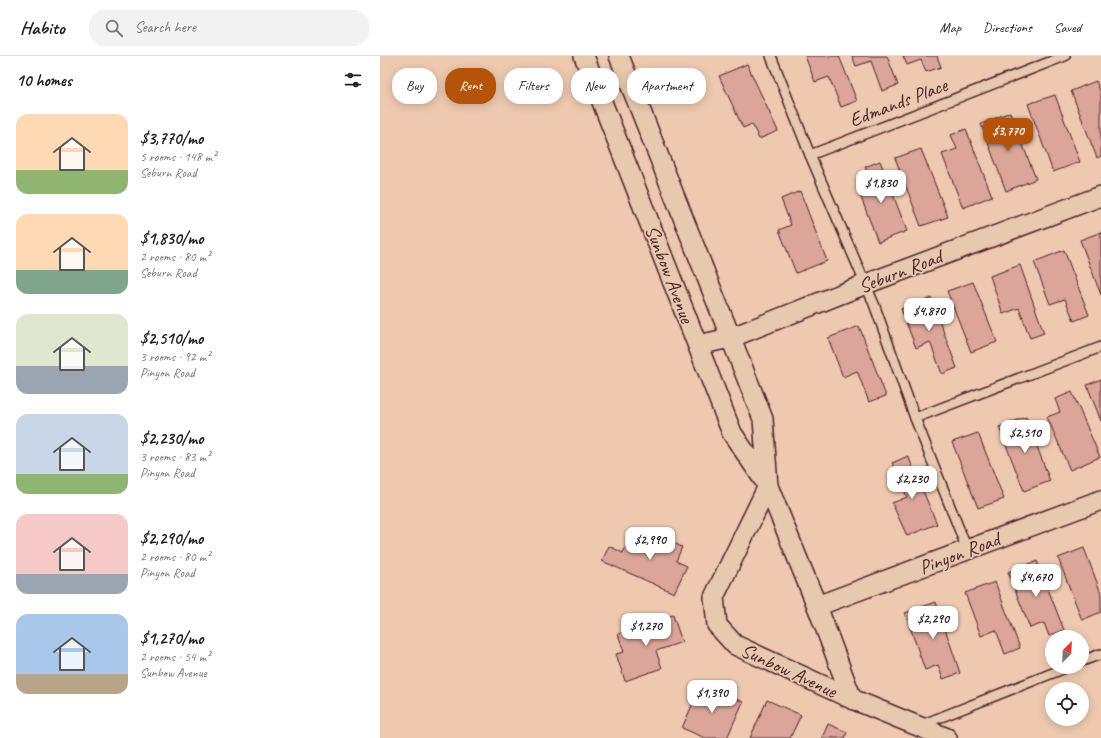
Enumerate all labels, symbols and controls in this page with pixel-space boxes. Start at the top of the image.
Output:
search box [89,10,369,46]
text: Habito [20,16,65,40]
icon: search [103,17,125,39]
text: Search here [135,18,196,37]
text: Map [940,19,961,36]
text: Directions [983,19,1032,36]
text: Saved [1054,19,1081,36]
chip: Buy [392,68,437,104]
chip: Rent [445,68,496,104]
chip: Filters [504,68,563,104]
chip: New [571,68,619,104]
chip: Apartment [627,68,706,104]
icon: filters [342,69,364,91]
text: 10 homes [16,70,72,91]
street label: Edmands Place [846,72,952,133]
pin: $3,770 [975,118,1041,152]
text: $3,770 [992,123,1024,139]
text: $3,770/mo [140,128,203,149]
icon: home [48,130,96,178]
text: 5 rooms · 148 m² [140,149,216,165]
text: Seburn Road [140,165,197,181]
pin: $1,830 [848,170,914,204]
text: $1,830 [865,175,897,191]
street label: Sunbow Avenue [639,222,700,328]
text: $1,830/mo [140,228,203,249]
icon: home [48,230,96,278]
street label: Seburn Road [855,243,948,299]
text: 2 rooms · 80 m² [140,249,210,265]
text: Seburn Road [140,265,197,281]
pin: $4,870 [896,298,962,332]
text: $4,870 [913,303,945,319]
text: $2,510/mo [140,328,203,349]
icon: home [48,330,96,378]
text: 3 rooms · 92 m² [140,349,210,365]
text: Pinyon Road [140,365,195,381]
pin: $2,510 [992,420,1058,454]
text: $2,510 [1009,425,1041,441]
text: $2,230/mo [140,428,203,449]
icon: home [48,430,96,478]
text: 3 rooms · 83 m² [140,449,210,465]
text: Pinyon Road [140,465,195,481]
pin: $2,230 [879,466,945,500]
text: $2,230 [896,471,928,487]
street label: Pinyon Road [915,526,1006,580]
pin: $2,990 [617,527,683,561]
text: $2,290/mo [140,528,203,549]
icon: home [48,530,96,578]
text: $2,990 [634,532,666,548]
text: 2 rooms · 80 m² [140,549,210,565]
pin: $4,670 [1003,564,1069,598]
text: Pinyon Road [140,565,195,581]
text: $4,670 [1020,569,1052,585]
pin: $2,290 [900,606,966,640]
text: $2,290 [917,611,949,627]
pin: $1,270 [613,613,679,647]
text: $1,270 [630,618,662,634]
text: $1,270/mo [140,628,203,649]
icon: home [48,630,96,678]
north arrow [1045,630,1089,674]
map controls [1045,630,1089,726]
street label: Sunbow Avenue [737,637,842,704]
text: 2 rooms · 54 m² [140,649,210,665]
text: Sunbow Avenue [140,665,207,681]
pin: $1,390 [679,680,745,714]
button: locate [1045,682,1089,726]
text: $1,390 [696,685,728,701]

